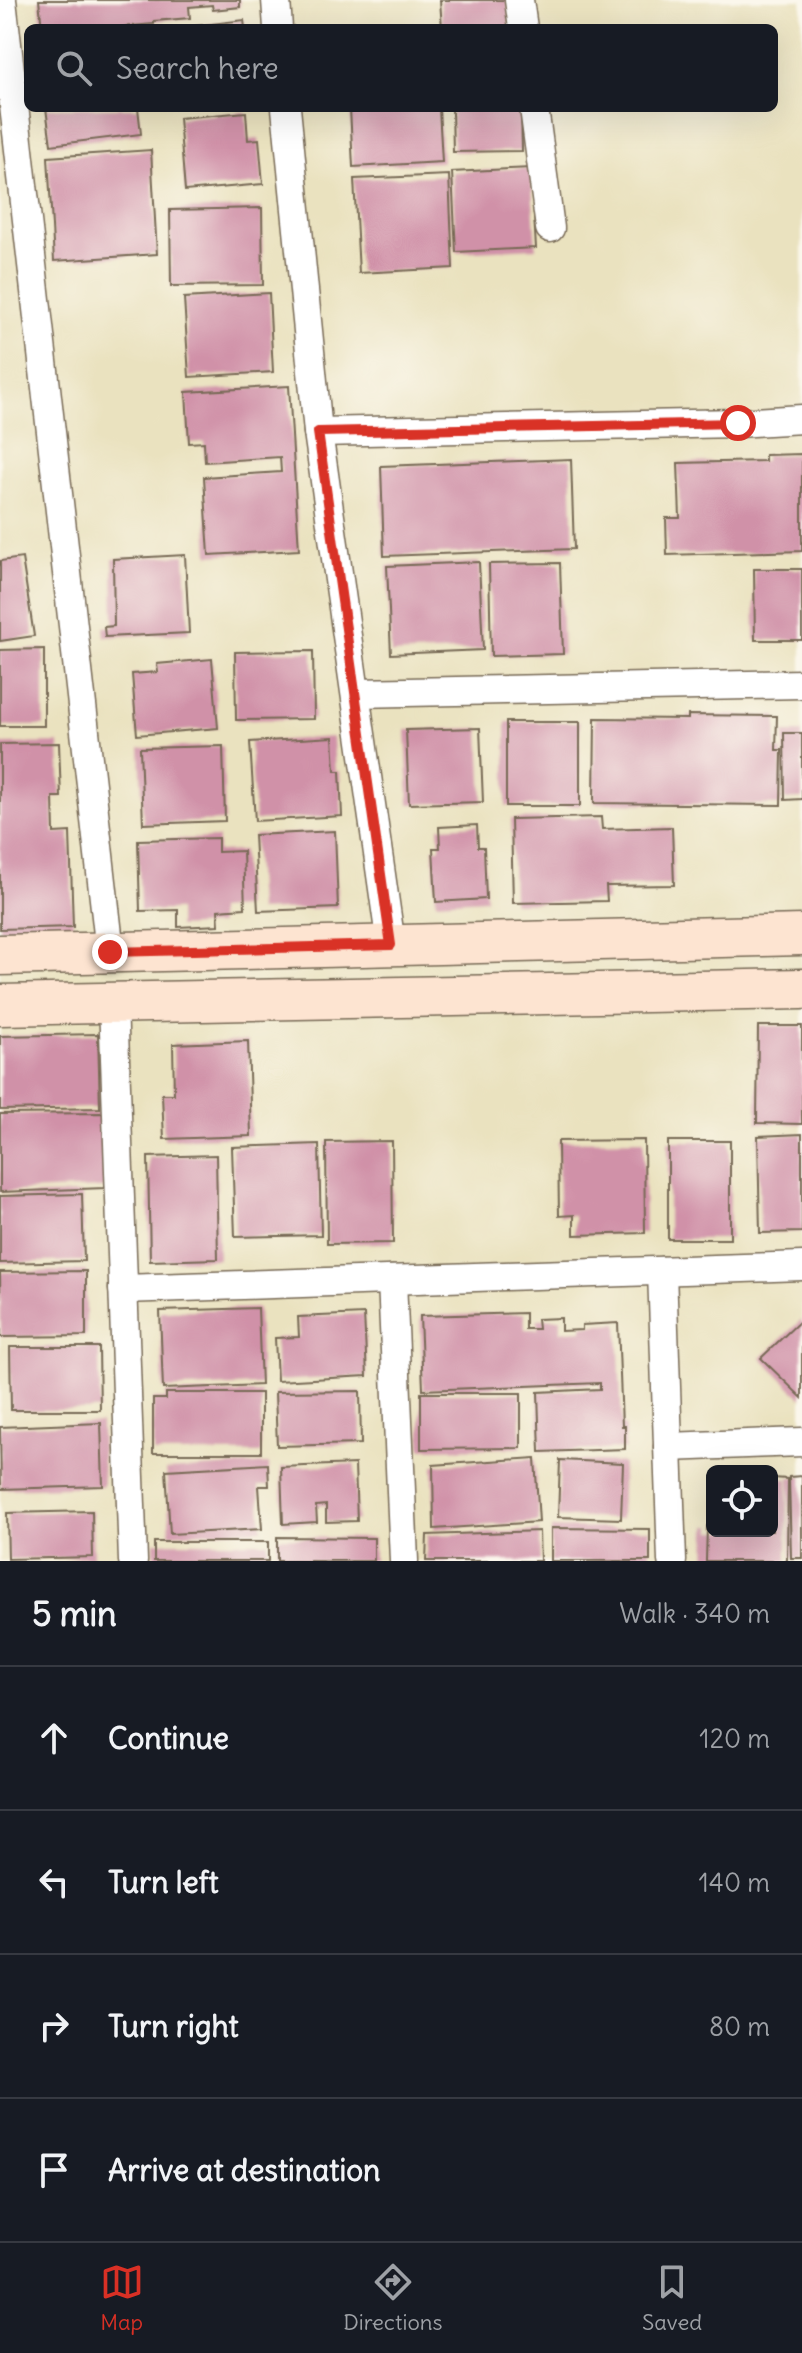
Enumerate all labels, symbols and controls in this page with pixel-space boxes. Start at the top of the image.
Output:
search box [24,24,778,112]
icon: search [52,46,96,90]
text: Search here [116,49,279,87]
route start [720,405,756,441]
route end [92,934,128,970]
map controls [706,1465,778,1537]
button: locate [706,1465,778,1537]
text: 5 min [32,1592,117,1635]
text: Walk · 340 m [619,1597,770,1630]
icon: ahead [32,1716,76,1760]
text: Continue [108,1719,229,1757]
text: 120 m [699,1722,770,1755]
icon: left [32,1860,76,1904]
text: Turn left [108,1863,219,1901]
text: 140 m [699,1866,770,1899]
icon: right [32,2004,76,2048]
text: Turn right [108,2007,239,2045]
text: 80 m [709,2010,770,2043]
icon: arrive [32,2148,76,2192]
text: Arrive at destination [108,2151,380,2189]
tab: Map [100,2260,144,2336]
tab: Directions [343,2260,443,2336]
tab: Saved [642,2260,702,2336]

